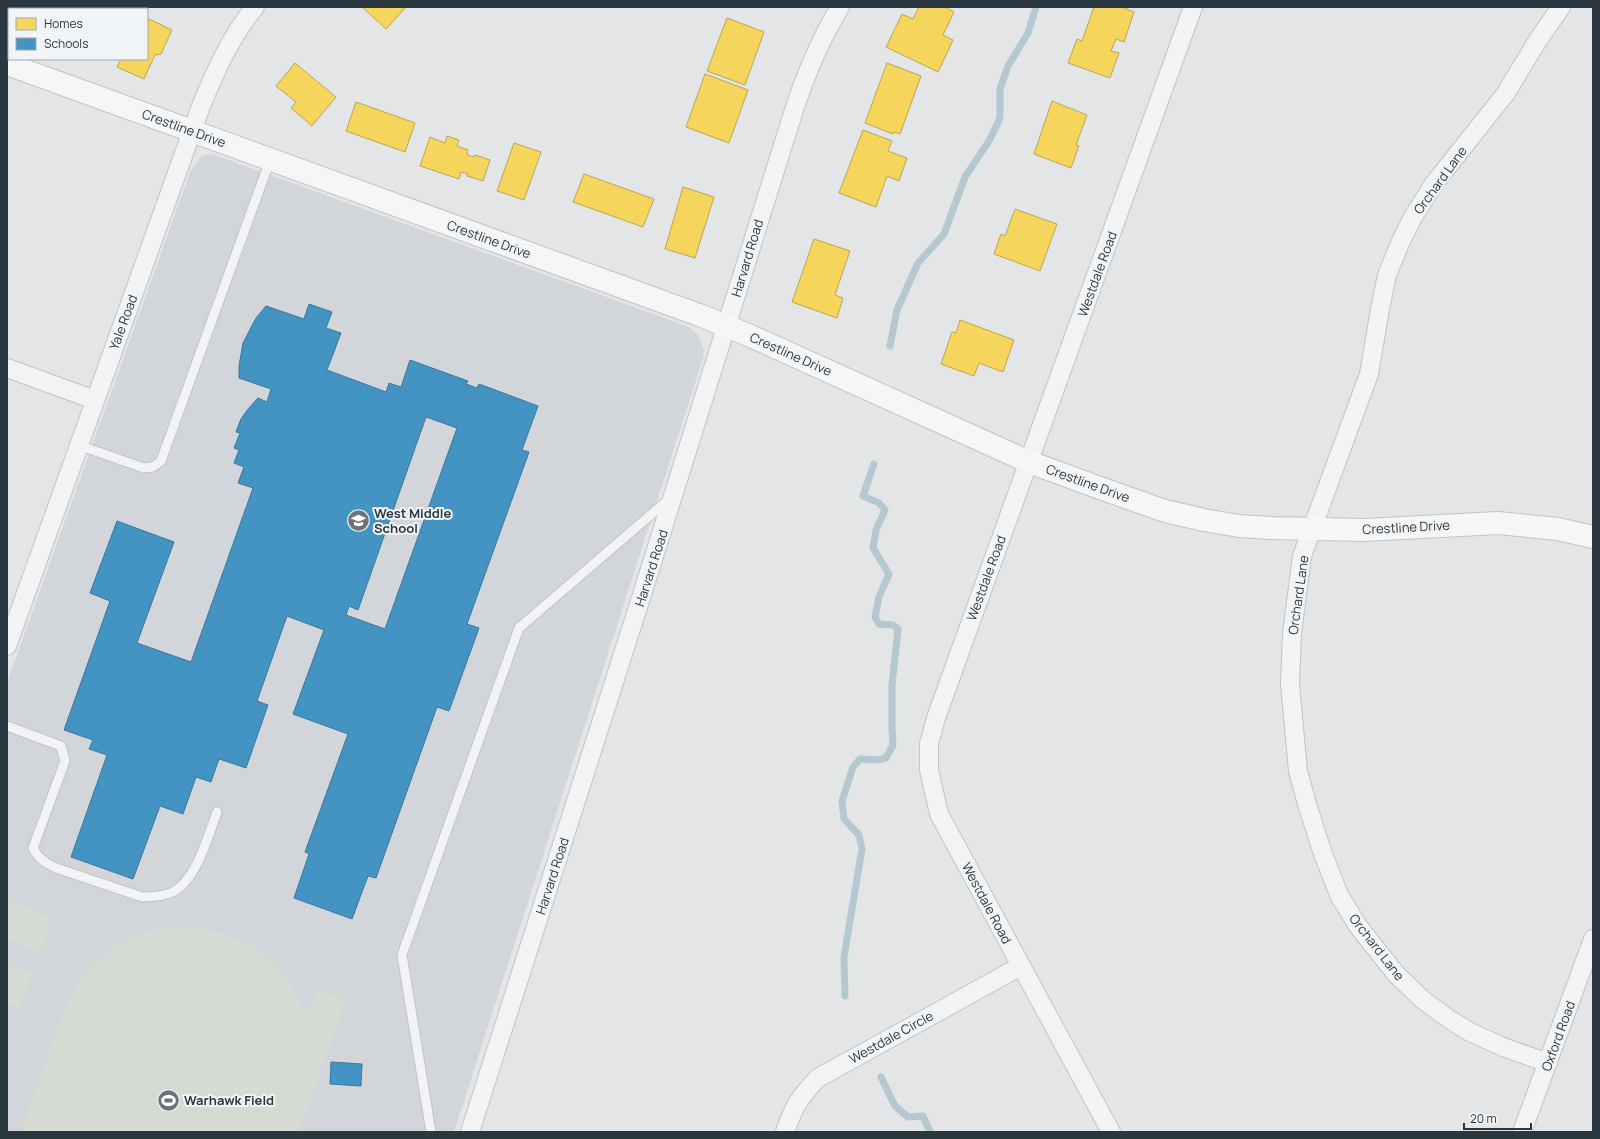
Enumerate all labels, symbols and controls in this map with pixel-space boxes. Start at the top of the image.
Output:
legend [8,8,148,60]
text: Homes [44,15,83,32]
text: Schools [44,35,88,52]
street label: Crestline Drive [140,105,229,152]
street label: Orchard Lane [1409,142,1471,218]
street label: Crestline Drive [445,216,534,263]
street label: Harvard Road [727,217,767,299]
street label: Westdale Road [1073,229,1121,319]
street label: Yale Road [105,292,141,352]
street label: Crestline Drive [747,328,835,380]
street label: Crestline Drive [1044,460,1133,507]
place label: West Middle School [374,504,451,537]
school or university icon: West Middle School [345,507,371,533]
street label: Crestline Drive [1362,516,1451,538]
street label: Harvard Road [630,527,672,609]
street label: Westdale Road [962,533,1010,623]
street label: Orchard Lane [1284,554,1313,636]
street label: Harvard Road [531,835,573,917]
street label: Westdale Road [958,859,1016,947]
street label: Orchard Lane [1345,910,1409,984]
street label: Oxford Road [1537,998,1579,1074]
street label: Westdale Circle [846,1006,937,1068]
sports icon: Warhawk Field [155,1087,181,1113]
place label: Warhawk Field [184,1091,274,1109]
scale bar [1464,1105,1531,1131]
text: 20 m [1470,1110,1497,1127]

